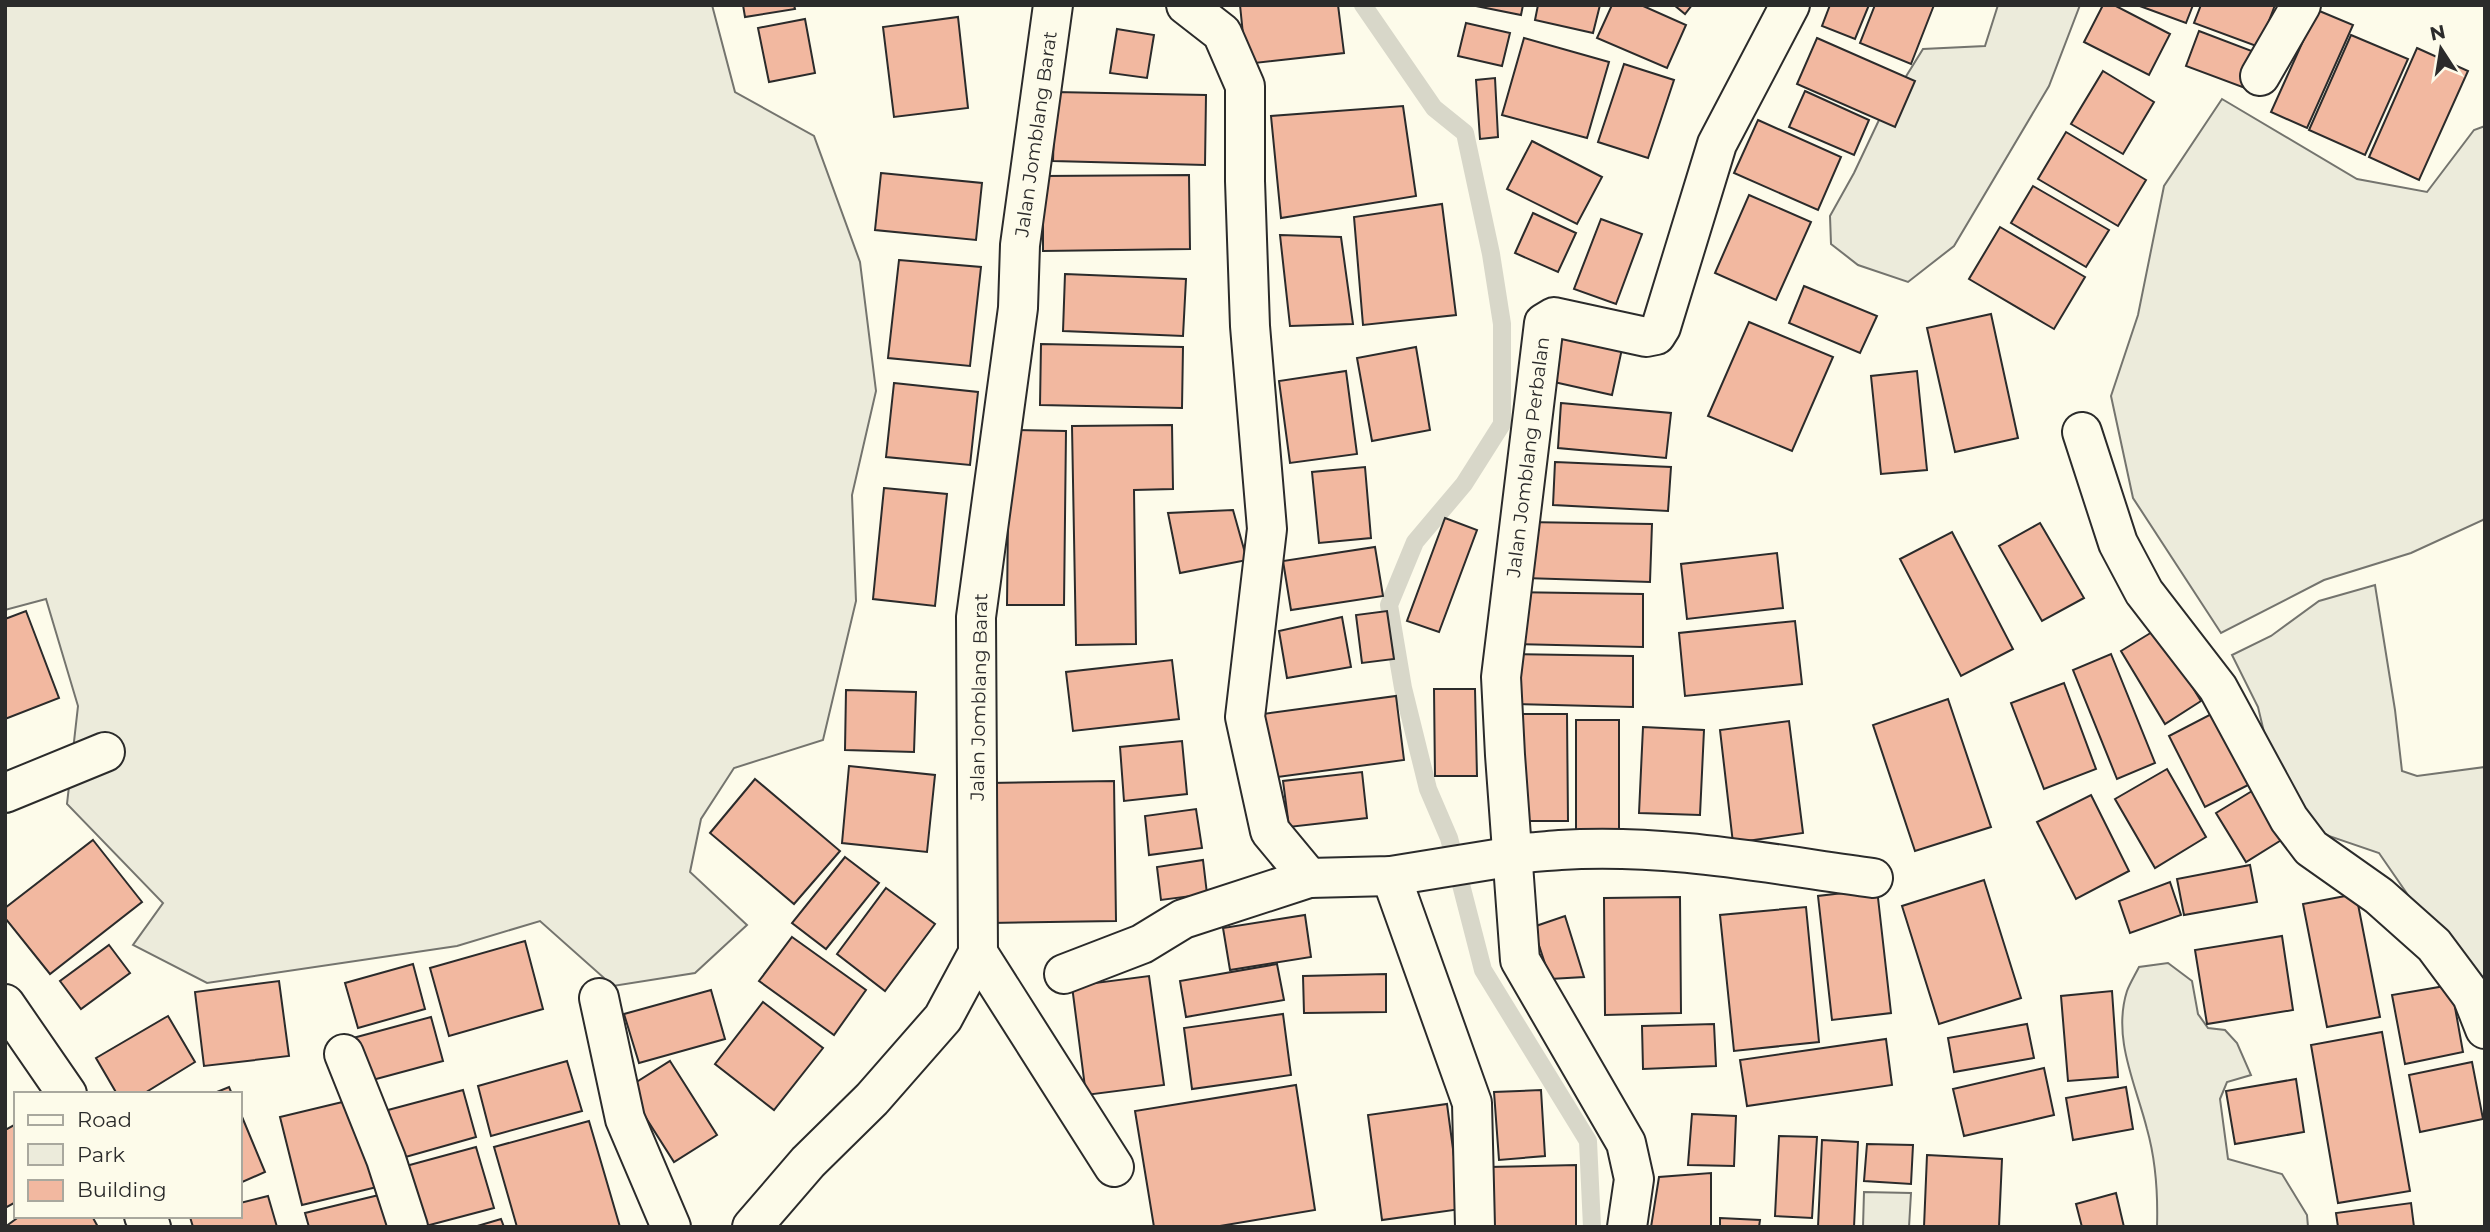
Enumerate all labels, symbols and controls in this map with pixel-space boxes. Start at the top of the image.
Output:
north arrow [2406,14,2476,84]
text: N [2428,20,2447,46]
street label: Jalan Jomblang Barat [1010,29,1062,239]
street label: Jalan Jomblang Perbalan [1502,335,1554,580]
street label: Jalan Jomblang Barat [966,593,992,802]
legend [14,1092,242,1218]
text: Road [77,1107,132,1132]
text: Park [77,1142,125,1167]
text: Building [77,1177,167,1202]

